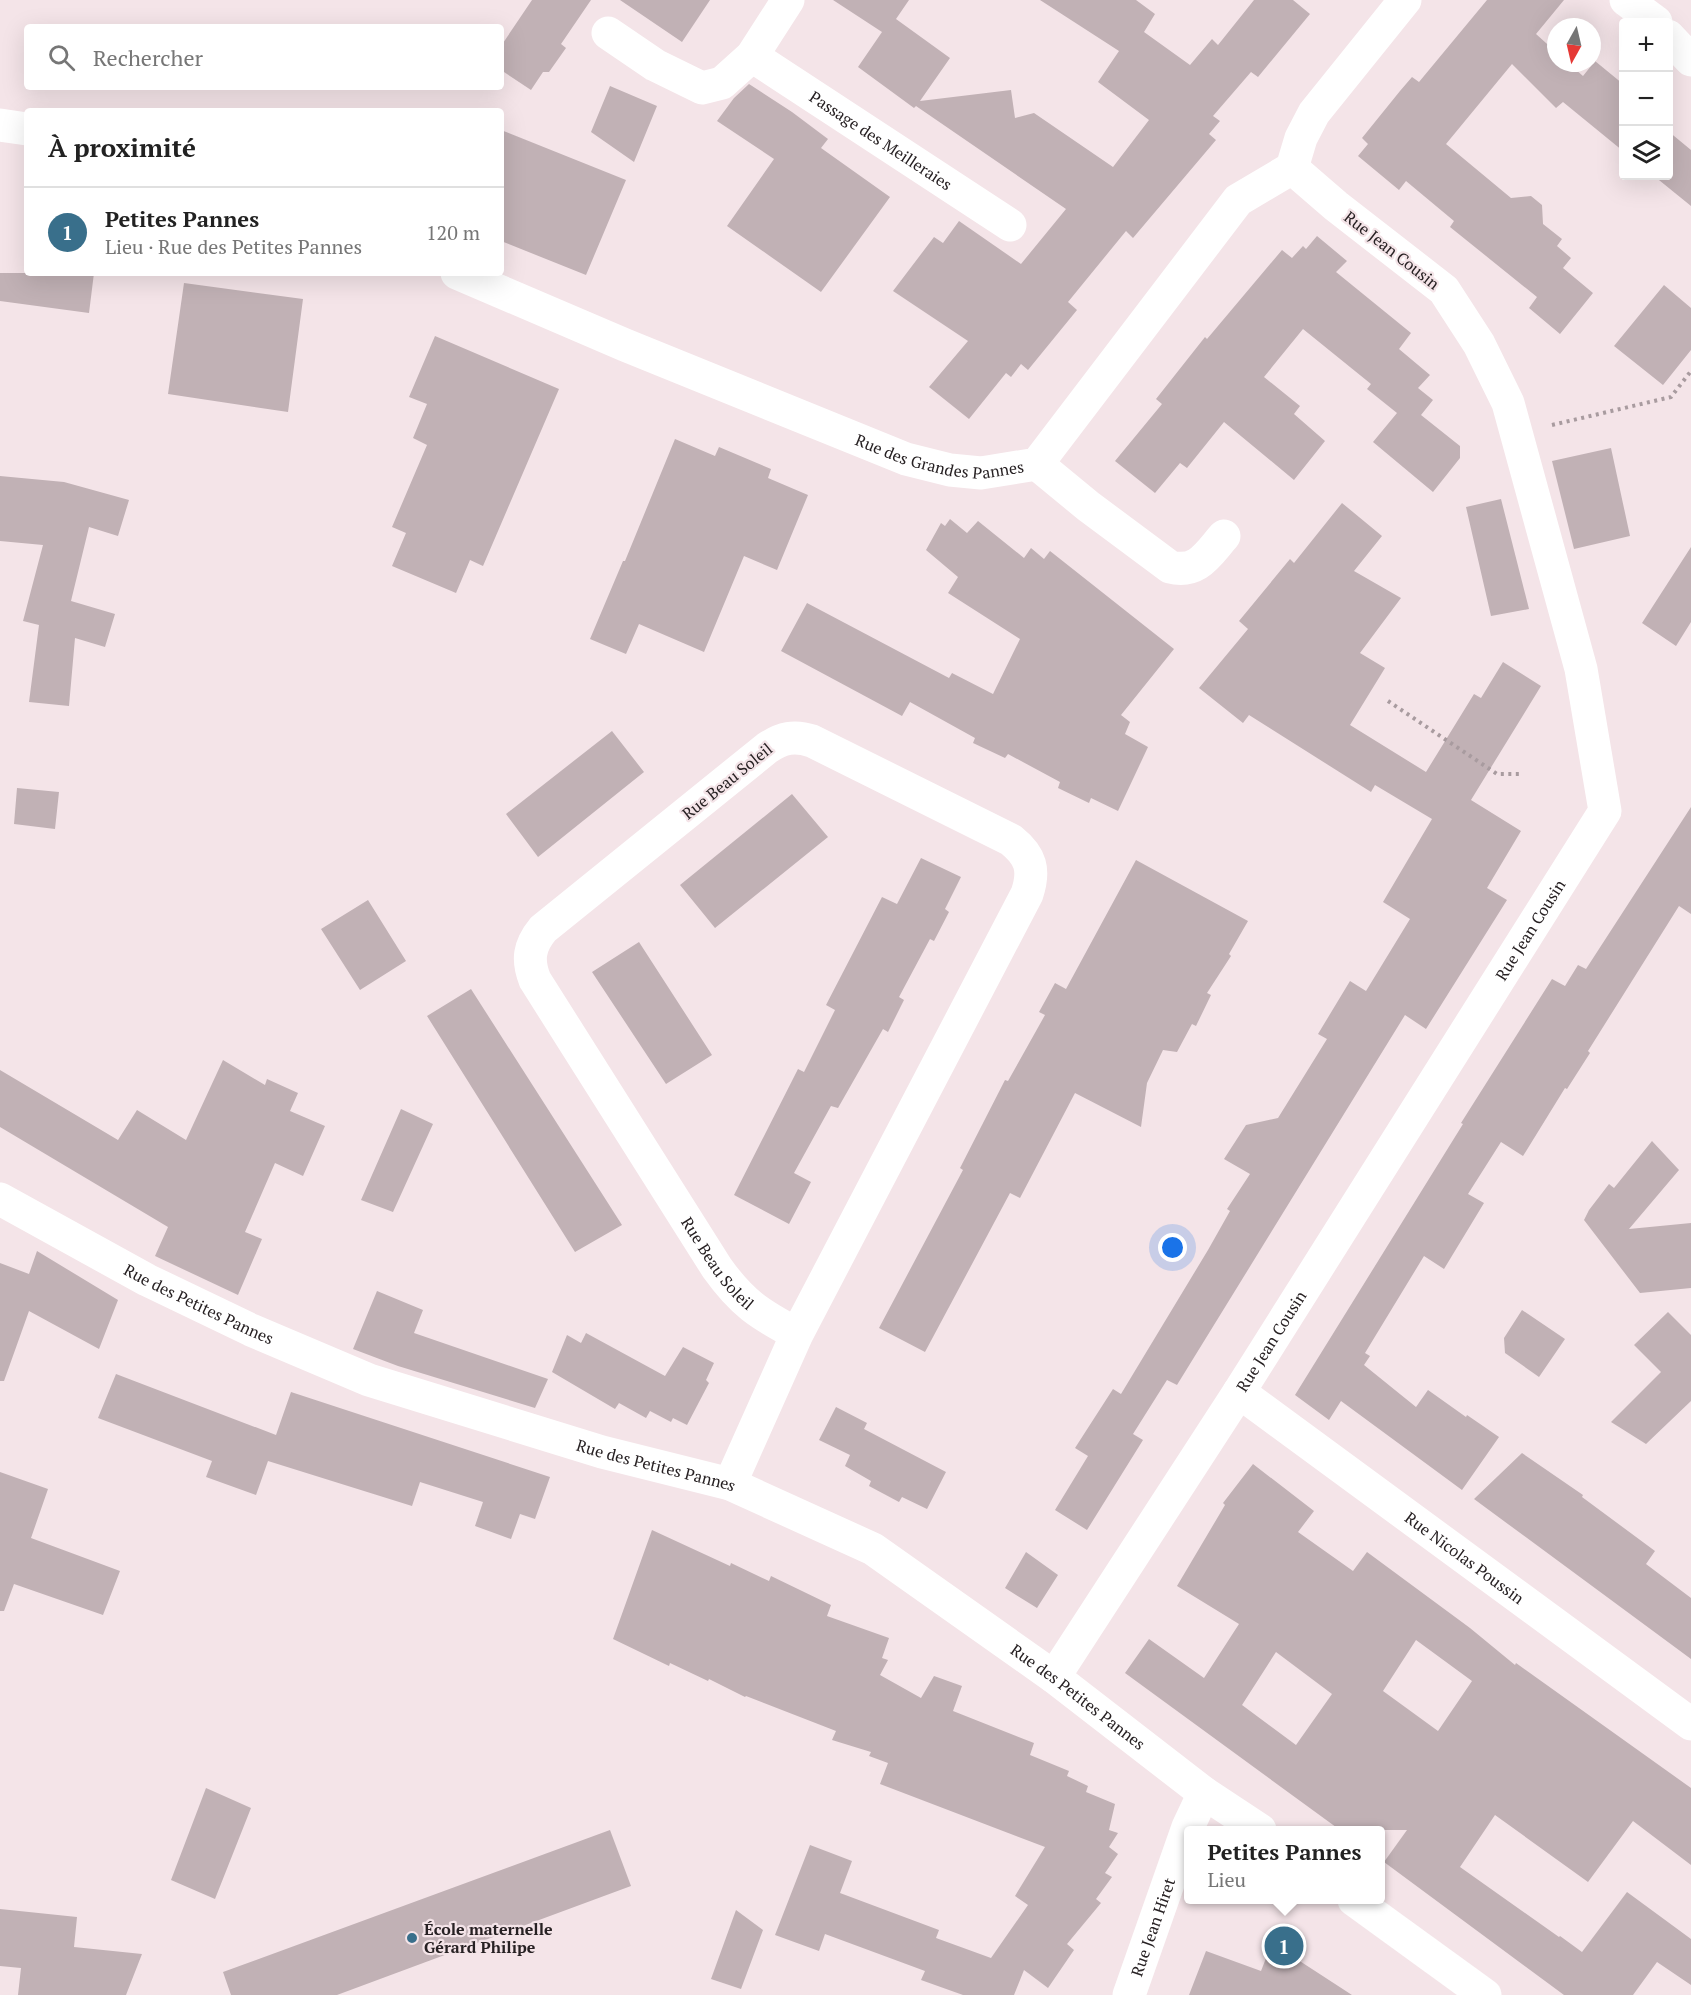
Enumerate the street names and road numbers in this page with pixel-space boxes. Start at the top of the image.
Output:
street label: Passage des Meilleraies [805,86,956,195]
street label: Rue Jean Cousin [1340,206,1445,295]
street label: Rue des Grandes Pannes [852,429,1025,484]
street label: Rue Beau Soleil [677,738,777,824]
street label: Rue Jean Cousin [1490,875,1571,985]
street label: Rue Beau Soleil [676,1213,759,1315]
street label: Rue des Petites Pannes [120,1258,277,1349]
street label: Rue Jean Cousin [1231,1286,1311,1396]
street label: Rue des Petites Pannes [574,1434,740,1496]
street label: Rue Nicolas Poussin [1401,1507,1529,1609]
street label: Rue des Petites Pannes [1006,1639,1150,1755]
street label: Rue Jean Hiret [1125,1875,1180,1979]

